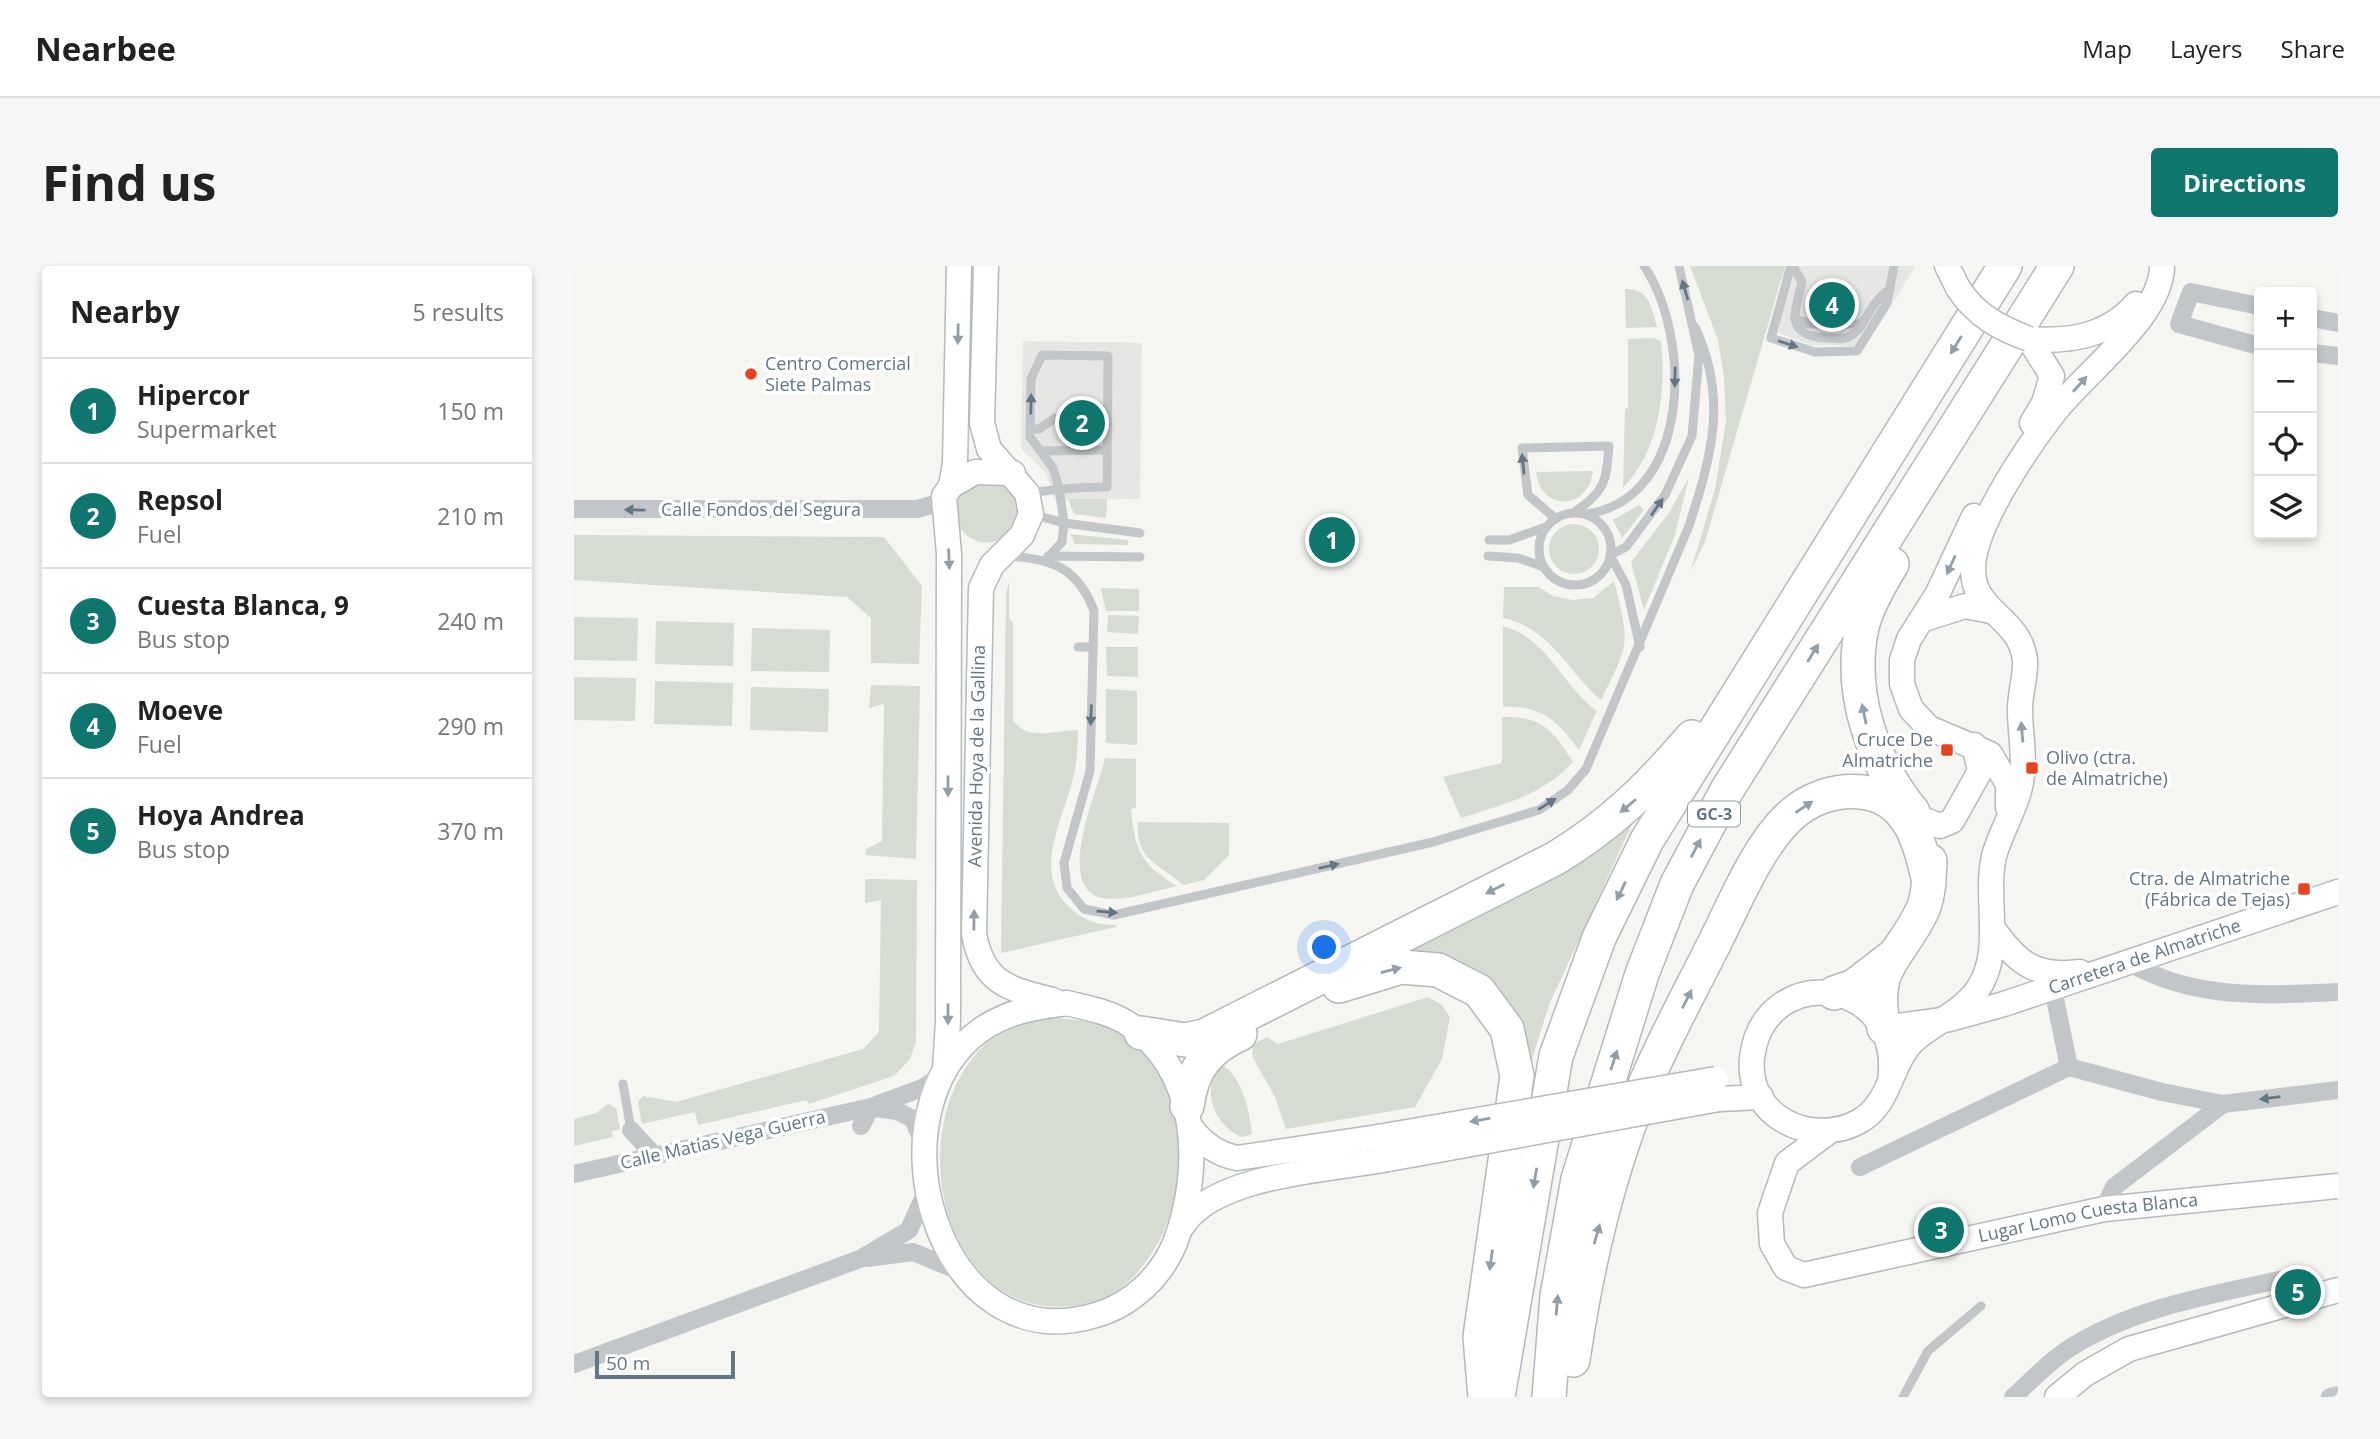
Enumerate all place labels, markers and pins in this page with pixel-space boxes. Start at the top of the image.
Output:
pin: 4 [1809,279,1855,331]
place label: Centro Comercial Siete Palmas [765,351,911,396]
marker: Centro Comercial Siete Palmas [743,366,759,382]
pin: 2 [1059,397,1105,449]
pin: 1 [1309,514,1355,566]
place label: Cruce De Almatriche [1842,727,1933,772]
marker: Cruce De Almatriche [1939,742,1955,758]
place label: Olivo (ctra. de Almatriche) [2046,745,2168,790]
marker: Olivo (ctra. de Almatriche) [2024,760,2040,776]
place label: Ctra. de Almatriche (Fábrica de Tejas) [2129,866,2290,911]
marker: Ctra. de Almatriche (Fábrica de Tejas) [2296,881,2312,897]
pin: 3 [1918,1204,1964,1256]
pin: 5 [2275,1266,2321,1318]

